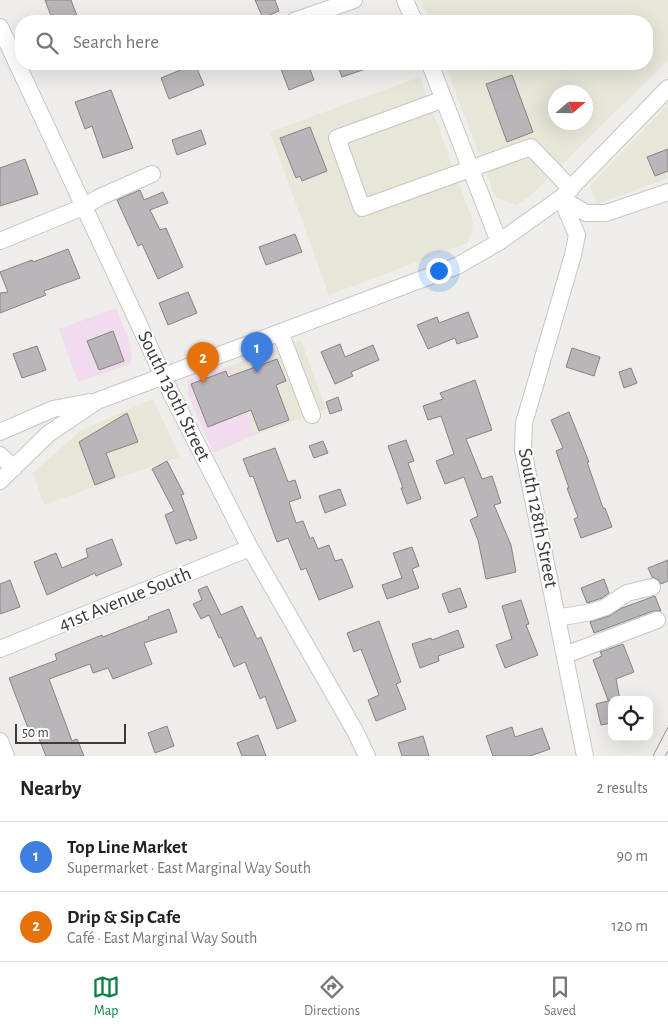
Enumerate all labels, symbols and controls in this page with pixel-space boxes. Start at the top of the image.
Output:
search box [15,15,653,70]
icon: search [33,29,61,57]
text: Search here [73,33,159,52]
north arrow [548,85,593,130]
your location [426,258,452,284]
street label: South 130th Street [134,328,214,465]
pin: 1 [241,332,273,373]
pin: 2 [187,342,219,383]
street label: South 128th Street [515,447,561,590]
street label: 41st Avenue South [56,563,194,635]
map controls [608,696,653,741]
button: locate [608,696,653,741]
scale bar [15,721,126,744]
text: 50 m [22,726,49,740]
text: Nearby [20,778,81,799]
text: 2 results [596,780,648,796]
text: Top Line Market [67,838,187,857]
text: 1 [33,848,39,864]
text: 90 m [617,848,648,864]
text: Supermarket · East Marginal Way South [67,860,311,876]
text: Drip & Sip Cafe [67,908,181,927]
text: 2 [32,918,40,934]
text: 120 m [611,918,648,934]
text: Café · East Marginal Way South [67,930,257,946]
tab: Map [92,973,120,1020]
tab: Directions [304,973,360,1020]
tab: Saved [544,973,576,1020]

